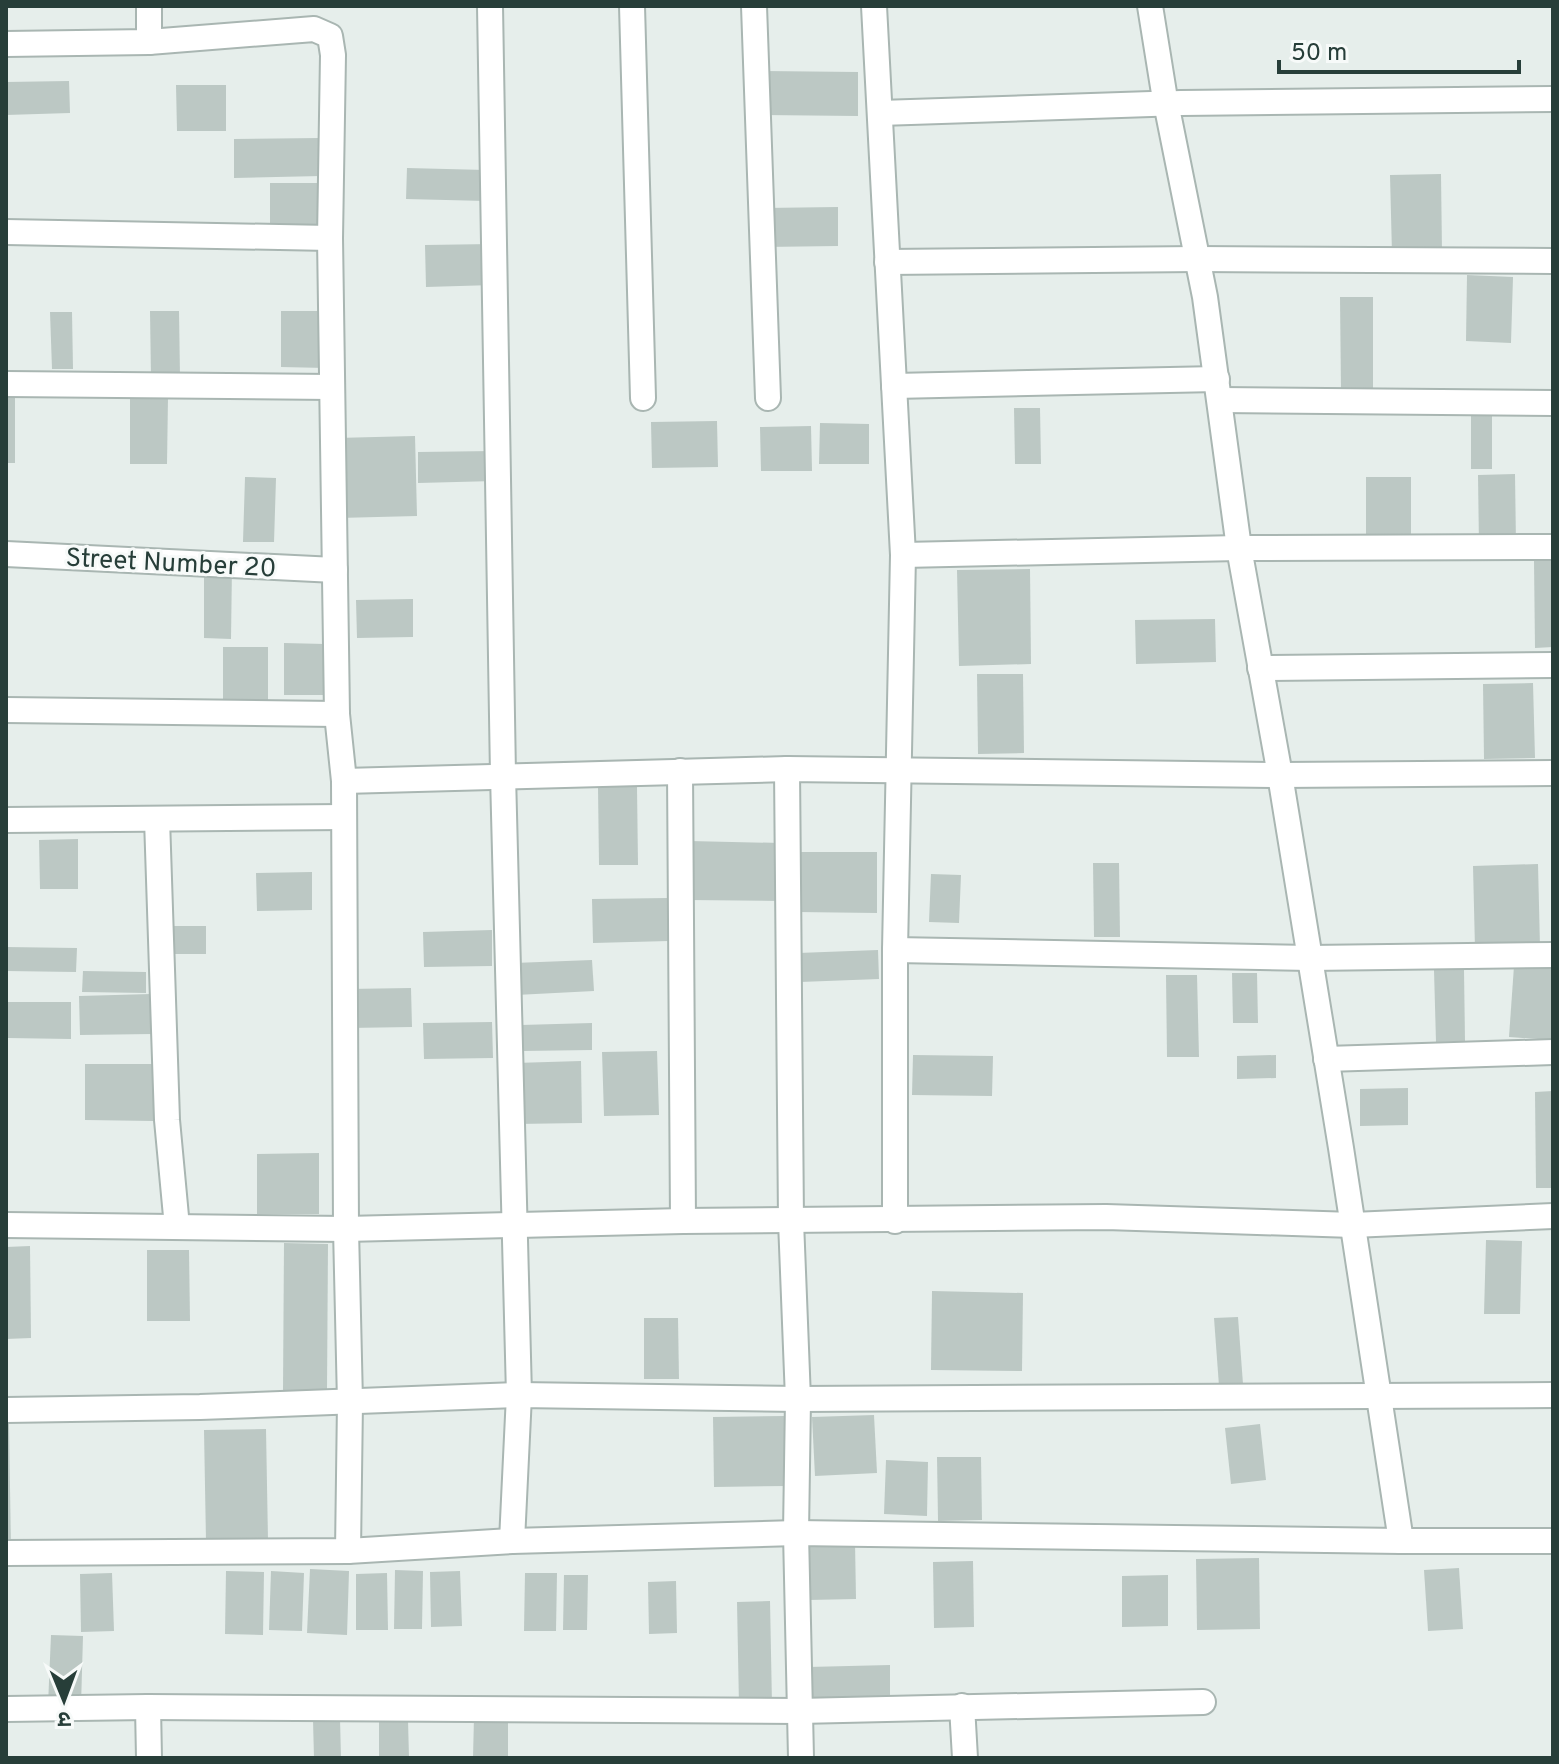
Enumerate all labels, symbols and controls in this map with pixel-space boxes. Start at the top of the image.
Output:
scale bar [1279,24,1519,74]
text: 50 m [1291,39,1347,69]
street label: Street Number 20 [65,542,277,586]
north arrow [24,1660,104,1740]
text: उ [57,1704,71,1731]

